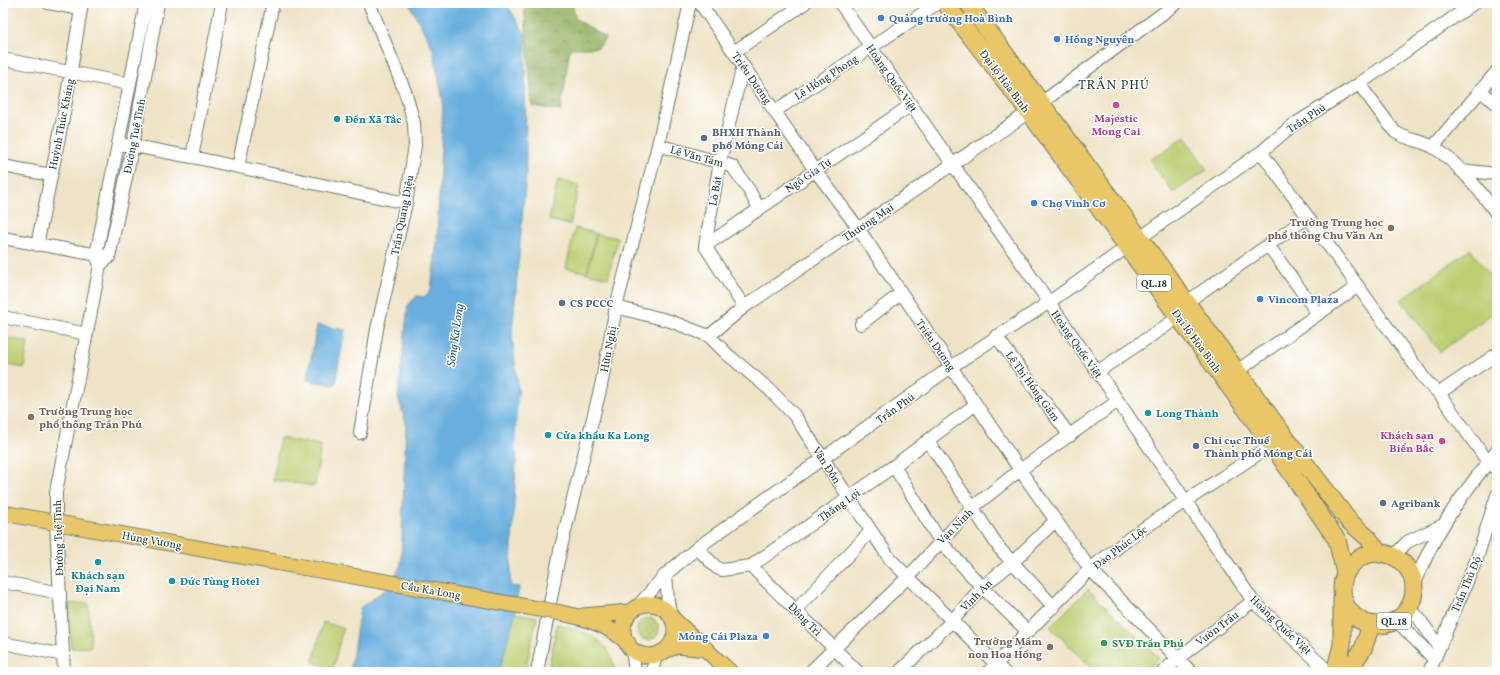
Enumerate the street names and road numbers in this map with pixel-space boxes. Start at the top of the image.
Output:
street label: Hoàng Quốc Việt [862,42,920,116]
street label: Đại lộ Hòa Bình [975,47,1033,117]
street label: Triều Dương [727,50,774,108]
street label: Lê Hồng Phong [792,52,862,104]
street label: Huỳnh Thúc Kháng [46,77,79,171]
street label: Đường Tuệ Tĩnh [121,97,150,175]
street label: Trần Phú [1284,101,1329,138]
street label: Lê Văn Tám [668,143,725,172]
street label: Ngô Gia Tự [783,155,835,197]
street label: Trần Quang Diệu [388,174,419,257]
street label: Lò Bát [706,175,727,207]
street label: Thương Mại [840,201,897,246]
road number: QL.18 [1137,275,1171,291]
street label: Đại lộ Hòa Bình [1168,307,1224,377]
street label: Hoàng Quốc Việt [1047,308,1105,382]
street label: Triều Dương [911,317,958,375]
street label: Hữu Nghị [598,325,621,374]
street label: Lê Thị Hồng Gấm [1001,349,1062,425]
street label: Trần Phú [874,390,918,428]
street label: Vân Đồn [808,444,844,488]
street label: Thắng Lợi [816,486,864,526]
street label: Đường Tuệ Tĩnh [51,499,68,576]
street label: Vạn Ninh [935,505,978,548]
street label: Đào Phúc Lộc [1091,523,1151,574]
street label: Hùng Vương [121,529,183,554]
street label: Trần Thủ Độ [1449,554,1486,615]
street label: Vĩnh An [958,576,997,615]
street label: Cầu Ka Long [400,579,462,604]
street label: Hoàng Quốc Việt [1246,593,1314,659]
street label: Đông Trì [784,600,824,640]
street label: Vườn Trầu [1193,608,1243,650]
road number: QL.18 [1377,613,1411,629]

